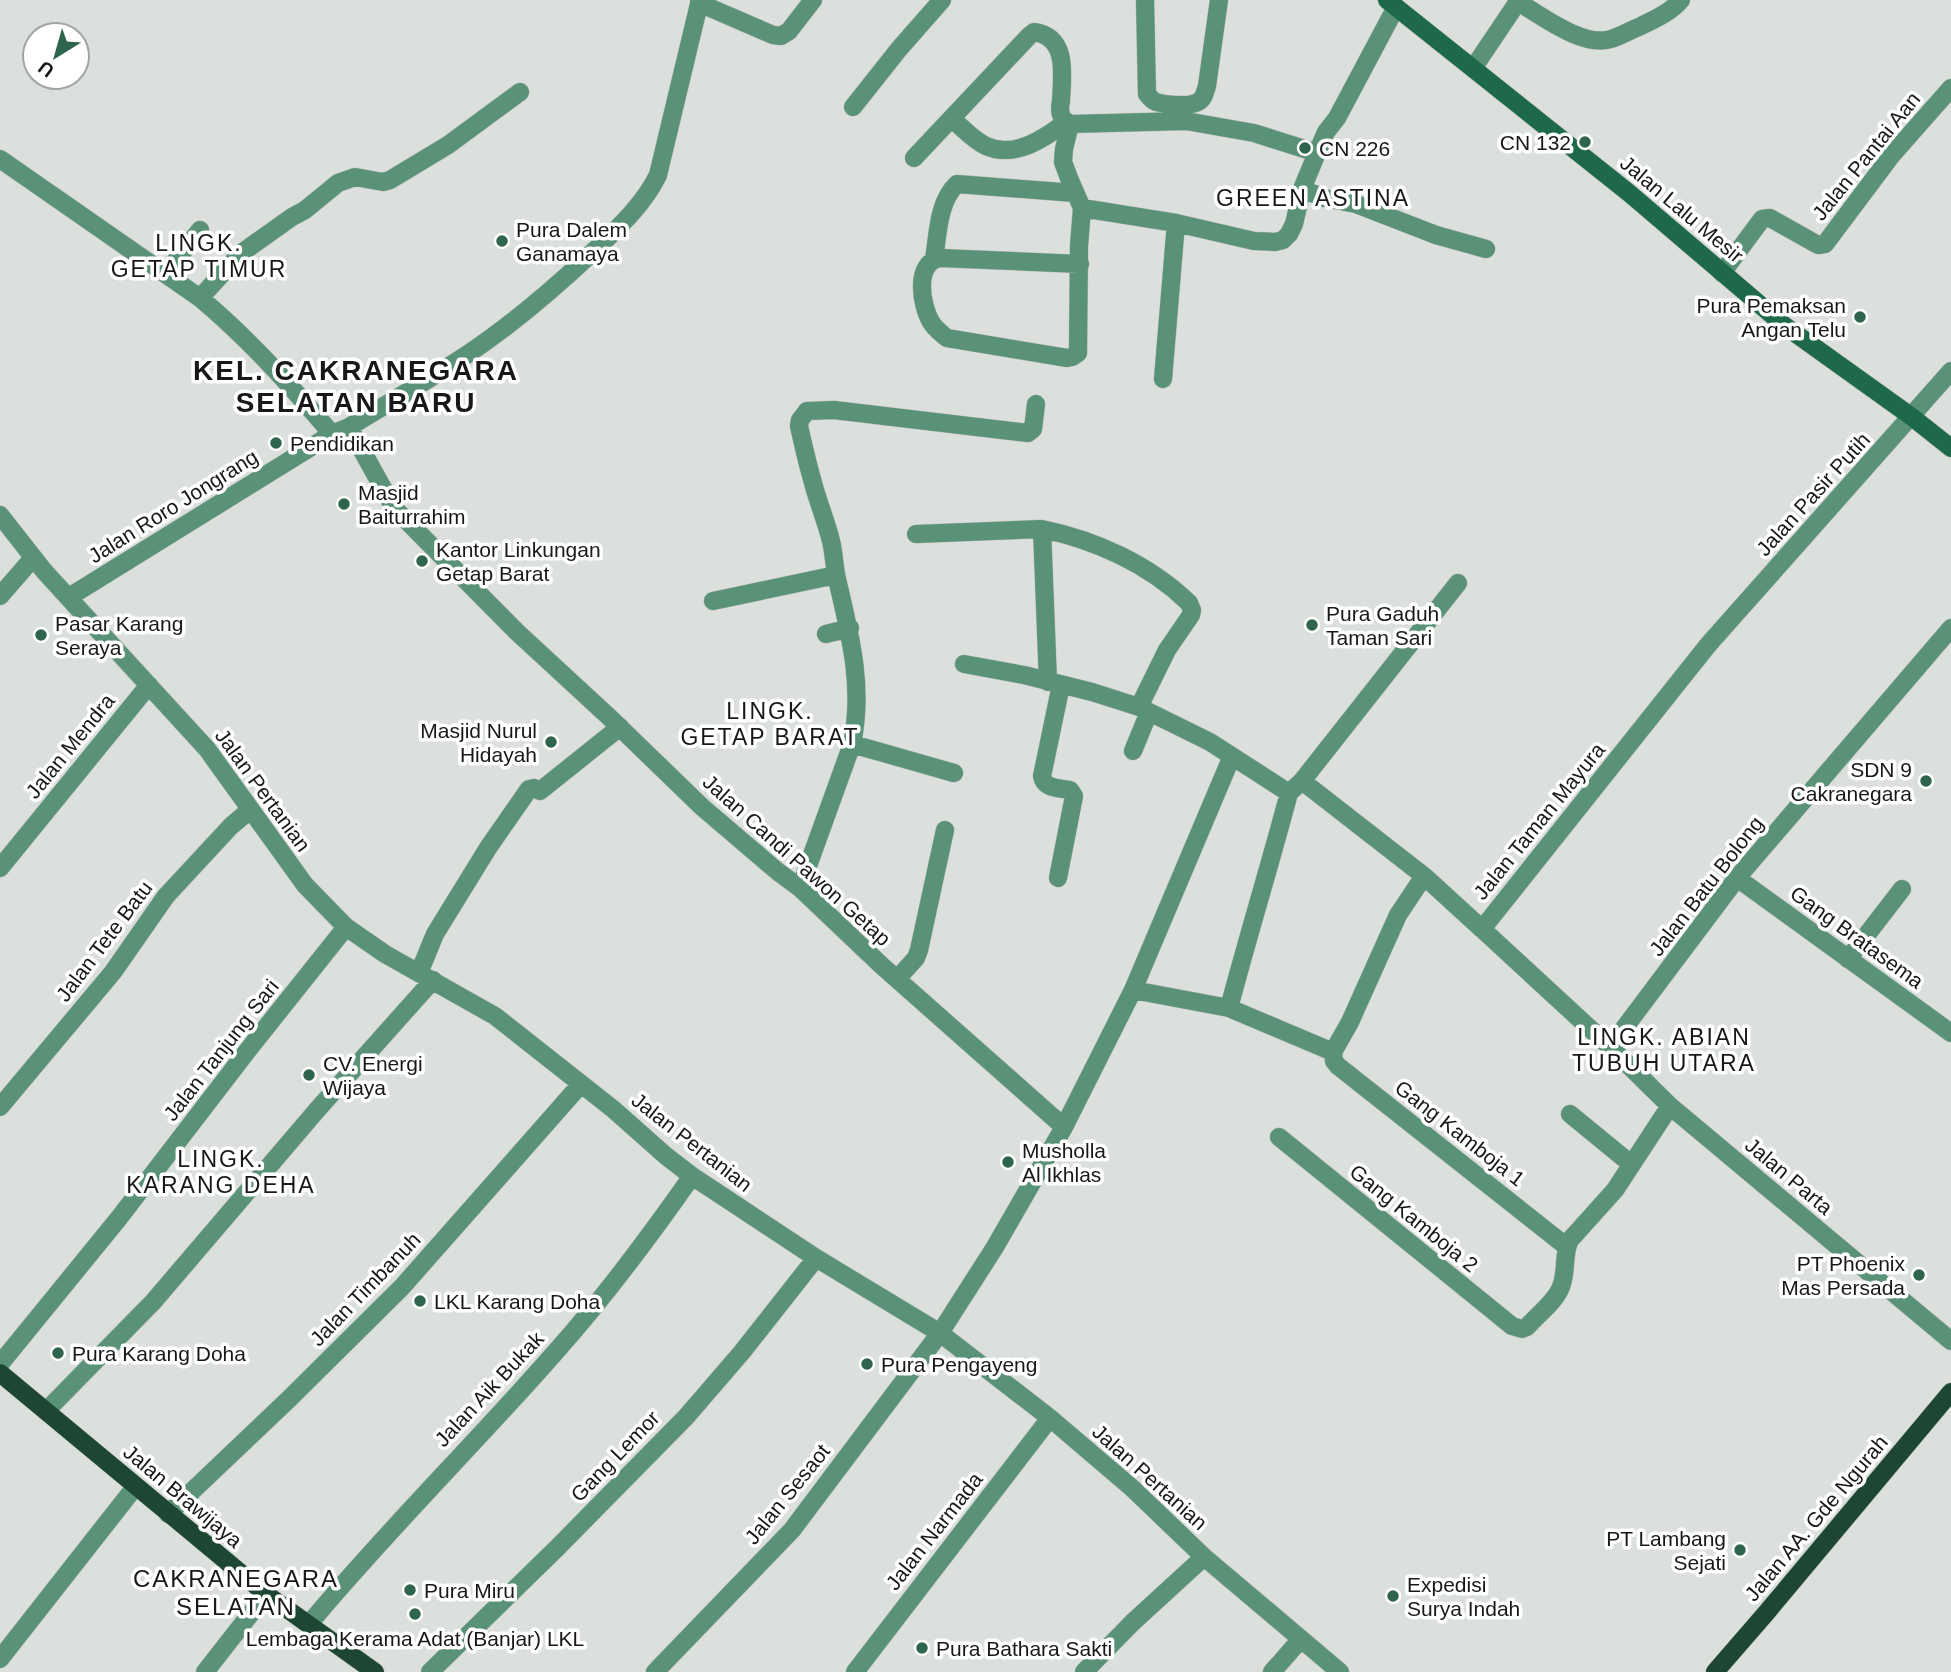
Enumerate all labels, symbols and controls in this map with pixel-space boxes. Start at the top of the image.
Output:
north arrow [21,21,91,91]
text: U [34,57,58,82]
street label: Jalan Pantai Aan [1807,88,1925,224]
place label: CN 132 [1500,131,1571,154]
marker: CN 132 [1577,134,1593,150]
place label: CN 226 [1319,137,1390,160]
marker: CN 226 [1297,140,1313,156]
street label: Jalan Lalu Mesir [1616,151,1748,267]
district label: GREEN ASTINA [1216,185,1410,211]
place label: Pura Dalem Ganamaya [516,218,627,265]
district label: LINGK. GETAP TIMUR [111,230,287,282]
marker: Pura Dalem Ganamaya [494,233,510,249]
place label: Pura Pemaksan Angan Telu [1697,294,1846,341]
marker: Pura Pemaksan Angan Telu [1852,309,1868,325]
district label: KEL. CAKRANEGARA SELATAN BARU [193,355,519,418]
street label: Jalan Pasir Putih [1752,428,1874,560]
place label: Pendidikan [290,432,394,455]
marker: Pendidikan [268,435,284,451]
street label: Jalan Roro Jongrang [84,445,262,567]
place label: Masjid Baiturrahim [358,481,465,528]
marker: Masjid Baiturrahim [336,496,352,512]
place label: Kantor Linkungan Getap Barat [436,538,601,585]
marker: Kantor Linkungan Getap Barat [414,553,430,569]
place label: Pura Gaduh Taman Sari [1326,602,1439,649]
place label: Pasar Karang Seraya [55,612,183,659]
marker: Pura Gaduh Taman Sari [1304,617,1320,633]
marker: Pasar Karang Seraya [33,627,49,643]
street label: Jalan Mendra [21,689,119,803]
district label: LINGK. GETAP BARAT [680,698,860,750]
place label: Masjid Nurul Hidayah [420,719,537,766]
street label: Jalan Pertanian [211,724,315,856]
marker: Masjid Nurul Hidayah [543,734,559,750]
street label: Jalan Taman Mayura [1469,738,1609,904]
place label: SDN 9 Cakranegara [1791,758,1912,805]
street label: Jalan Candi Pawon Getap [699,770,895,950]
marker: SDN 9 Cakranegara [1918,773,1934,789]
street label: Jalan Batu Bolong [1644,812,1768,960]
street label: Jalan Tete Batu [51,876,157,1006]
street label: Gang Bratasema [1786,881,1928,993]
street label: Jalan Tanjung Sari [159,975,283,1125]
district label: LINGK. ABIAN TUBUH UTARA [1572,1024,1756,1076]
place label: CV. Energi Wijaya [323,1052,423,1099]
marker: CV. Energi Wijaya [301,1067,317,1083]
street label: Gang Kamboja 1 [1391,1075,1529,1191]
street label: Jalan Pertanian [627,1088,757,1196]
street label: Jalan Parta [1741,1133,1837,1219]
place label: Musholla Al Ikhlas [1022,1139,1106,1186]
district label: LINGK. KARANG DEHA [126,1146,316,1198]
marker: Musholla Al Ikhlas [1000,1154,1016,1170]
street label: Gang Kamboja 2 [1346,1159,1482,1277]
street label: Jalan Timbanuh [305,1228,425,1350]
place label: PT Phoenix Mas Persada [1781,1252,1905,1299]
marker: PT Phoenix Mas Persada [1911,1267,1927,1283]
place label: LKL Karang Doha [434,1290,600,1313]
marker: LKL Karang Doha [412,1293,428,1309]
street label: Jalan Aik Bukak [430,1327,548,1451]
place label: Pura Karang Doha [72,1342,246,1365]
marker: Pura Karang Doha [50,1345,66,1361]
place label: Pura Pengayeng [881,1353,1037,1376]
marker: Pura Pengayeng [859,1356,875,1372]
street label: Gang Lemor [566,1406,664,1506]
street label: Jalan Pertanian [1088,1420,1212,1534]
street label: Jalan AA. Gde Ngurah [1740,1431,1892,1605]
street label: Jalan Sesaot [740,1439,834,1548]
street label: Jalan Brawijaya [119,1440,247,1552]
street label: Jalan Narmada [881,1468,987,1594]
place label: PT Lambang Sejati [1606,1527,1726,1574]
marker: PT Lambang Sejati [1732,1542,1748,1558]
district label: CAKRANEGARA SELATAN [133,1565,339,1620]
place label: Expedisi Surya Indah [1407,1573,1520,1620]
place label: Pura Miru [424,1579,515,1602]
marker: Pura Miru [402,1582,418,1598]
marker: Expedisi Surya Indah [1385,1588,1401,1604]
marker: Lembaga Kerama Adat (Banjar) LKL [407,1606,423,1622]
place label: Lembaga Kerama Adat (Banjar) LKL [246,1627,584,1650]
place label: Pura Bathara Sakti [936,1637,1112,1660]
marker: Pura Bathara Sakti [914,1640,930,1656]

